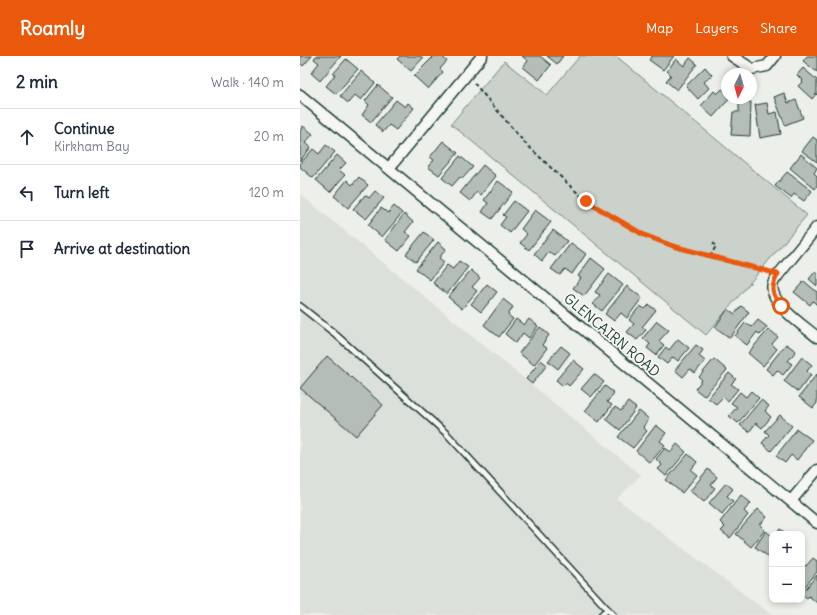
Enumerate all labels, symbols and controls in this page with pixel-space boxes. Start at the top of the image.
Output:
text: Roamly [20,16,85,40]
text: Map [646,19,673,37]
text: Layers [695,19,738,37]
text: Share [760,19,797,37]
north arrow [721,68,757,104]
text: 2 min [16,71,58,93]
text: Walk · 140 m [211,74,284,91]
text: Continue [54,119,115,138]
icon: ahead [16,126,38,148]
text: 20 m [254,128,284,145]
text: Kirkham Bay [54,138,130,155]
icon: left [16,182,38,204]
text: Turn left [54,183,109,202]
text: 120 m [249,184,284,201]
route end [577,192,595,210]
icon: arrive [16,238,38,260]
text: Arrive at destination [54,239,190,258]
street label: GLENCAIRN ROAD [560,289,664,381]
route start [772,297,790,315]
map controls [769,531,805,603]
button: + [769,531,805,567]
button: − [769,567,805,603]

